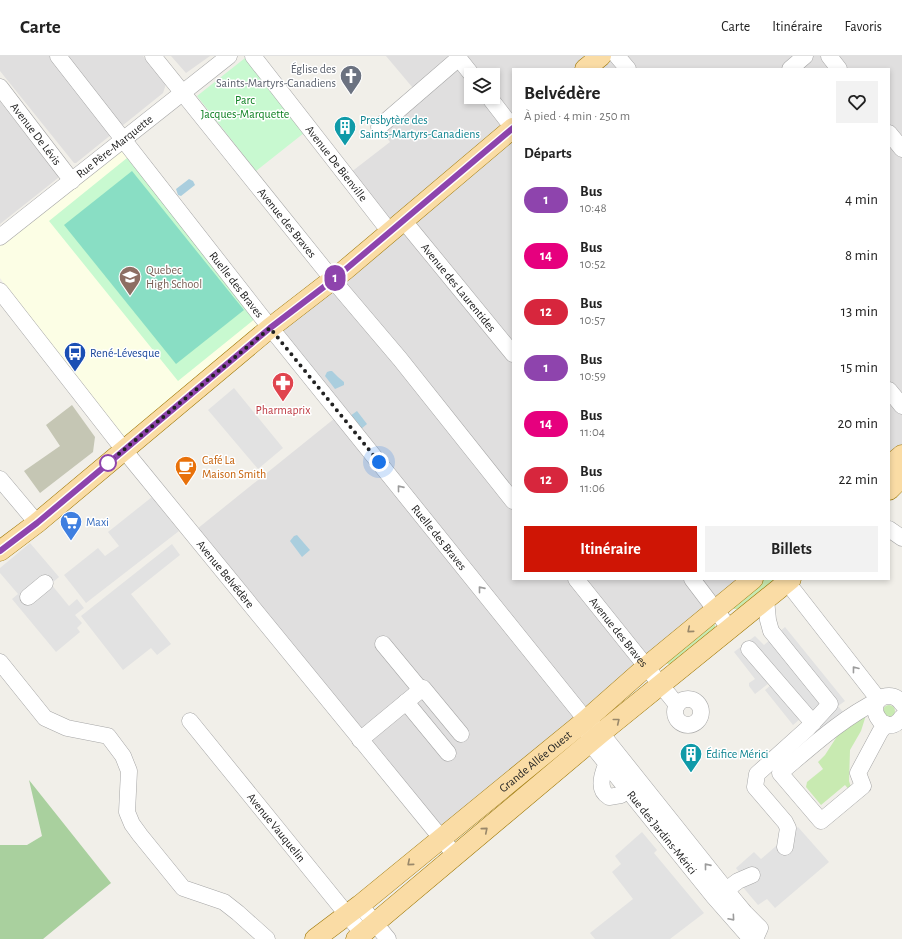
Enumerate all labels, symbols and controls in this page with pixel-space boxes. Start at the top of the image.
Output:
text: Carte [20,18,61,37]
text: Carte [721,20,750,34]
text: Itinéraire [772,20,822,34]
text: Favoris [844,20,882,34]
place label: Église des Saints-Martyrs-Canadiens [216,62,336,90]
church icon: Église des Saints-Martyrs-Canadiens [338,63,364,96]
map controls [464,68,500,104]
button: layers [464,68,500,104]
button: heart [836,81,878,123]
text: Belvédère [524,84,601,103]
park label: Parc Jacques-Marquette [201,94,289,120]
street label: Avenue De Lévis [8,100,63,167]
text: À pied · 4 min · 250 m [524,110,630,123]
street label: Rue Père-Marquette [74,113,155,180]
building icon: Presbytère des Saints-Martyrs-Canadiens [332,114,358,147]
place label: Presbytère des Saints-Martyrs-Canadiens [360,114,480,141]
street label: Avenue De Bienville [303,123,370,204]
text: Départs [524,146,572,161]
text: Bus [580,184,602,199]
street label: Avenue des Braves [256,186,319,260]
text: 4 min [845,192,878,207]
text: 1 [543,193,549,207]
text: 10:48 [580,202,607,215]
text: Bus [580,240,602,255]
street label: Avenue des Laurentides [419,241,498,334]
text: 8 min [845,248,878,263]
street label: Ruelle des Braves [207,249,266,320]
text: 14 [540,249,552,263]
text: 10:52 [580,258,606,271]
school or university icon: Quebec High School [117,264,143,297]
place label: Quebec High School [146,264,202,290]
line badge: 1 [322,265,348,291]
text: 1 [332,271,338,285]
text: Bus [580,296,602,311]
text: 13 min [841,304,878,319]
text: 12 [540,305,552,319]
text: 10:57 [580,314,605,327]
bus stop icon: René-Lévesque [62,340,88,373]
place label: René-Lévesque [90,347,160,359]
text: Bus [580,352,602,367]
text: 15 min [841,360,878,375]
text: 1 [543,361,549,375]
pharmacy icon: Pharmaprix [270,370,296,403]
text: 10:59 [580,370,606,383]
place label: Pharmaprix [256,404,310,416]
text: Bus [580,408,602,423]
text: 20 min [837,416,878,431]
text: 14 [540,417,552,431]
text: 11:04 [580,426,605,439]
your location [369,452,389,472]
unlabelled marker [99,454,117,472]
cafe icon: Café La Maison Smith [173,454,199,487]
place label: Café La Maison Smith [202,454,266,480]
text: Bus [580,464,602,479]
text: 22 min [839,472,878,487]
text: 12 [540,473,552,487]
text: 11:06 [580,482,605,495]
one-way arrow [397,486,404,493]
street label: Ruelle des Braves [409,502,469,572]
supermarket icon: Maxi [58,509,84,542]
place label: Maxi [86,516,109,528]
button: Itinéraire [524,526,697,572]
button: Billets [705,526,878,572]
street label: Avenue Belvédère [194,538,257,610]
one-way arrow [479,587,486,594]
street label: Avenue des Braves [587,595,650,669]
one-way arrow [688,626,695,633]
one-way arrow [852,667,859,674]
one-way arrow [613,718,620,725]
street label: Grande Allée Ouest [497,728,574,794]
building icon: Édifice Mérici [678,741,704,774]
place label: Édifice Mérici [706,747,768,760]
street label: Rue des Jardins-Mérici [625,788,699,876]
street label: Avenue Vauquelin [245,791,308,864]
one-way arrow [480,828,487,835]
one-way arrow [408,858,415,865]
one-way arrow [705,864,712,871]
one-way arrow [728,913,735,921]

